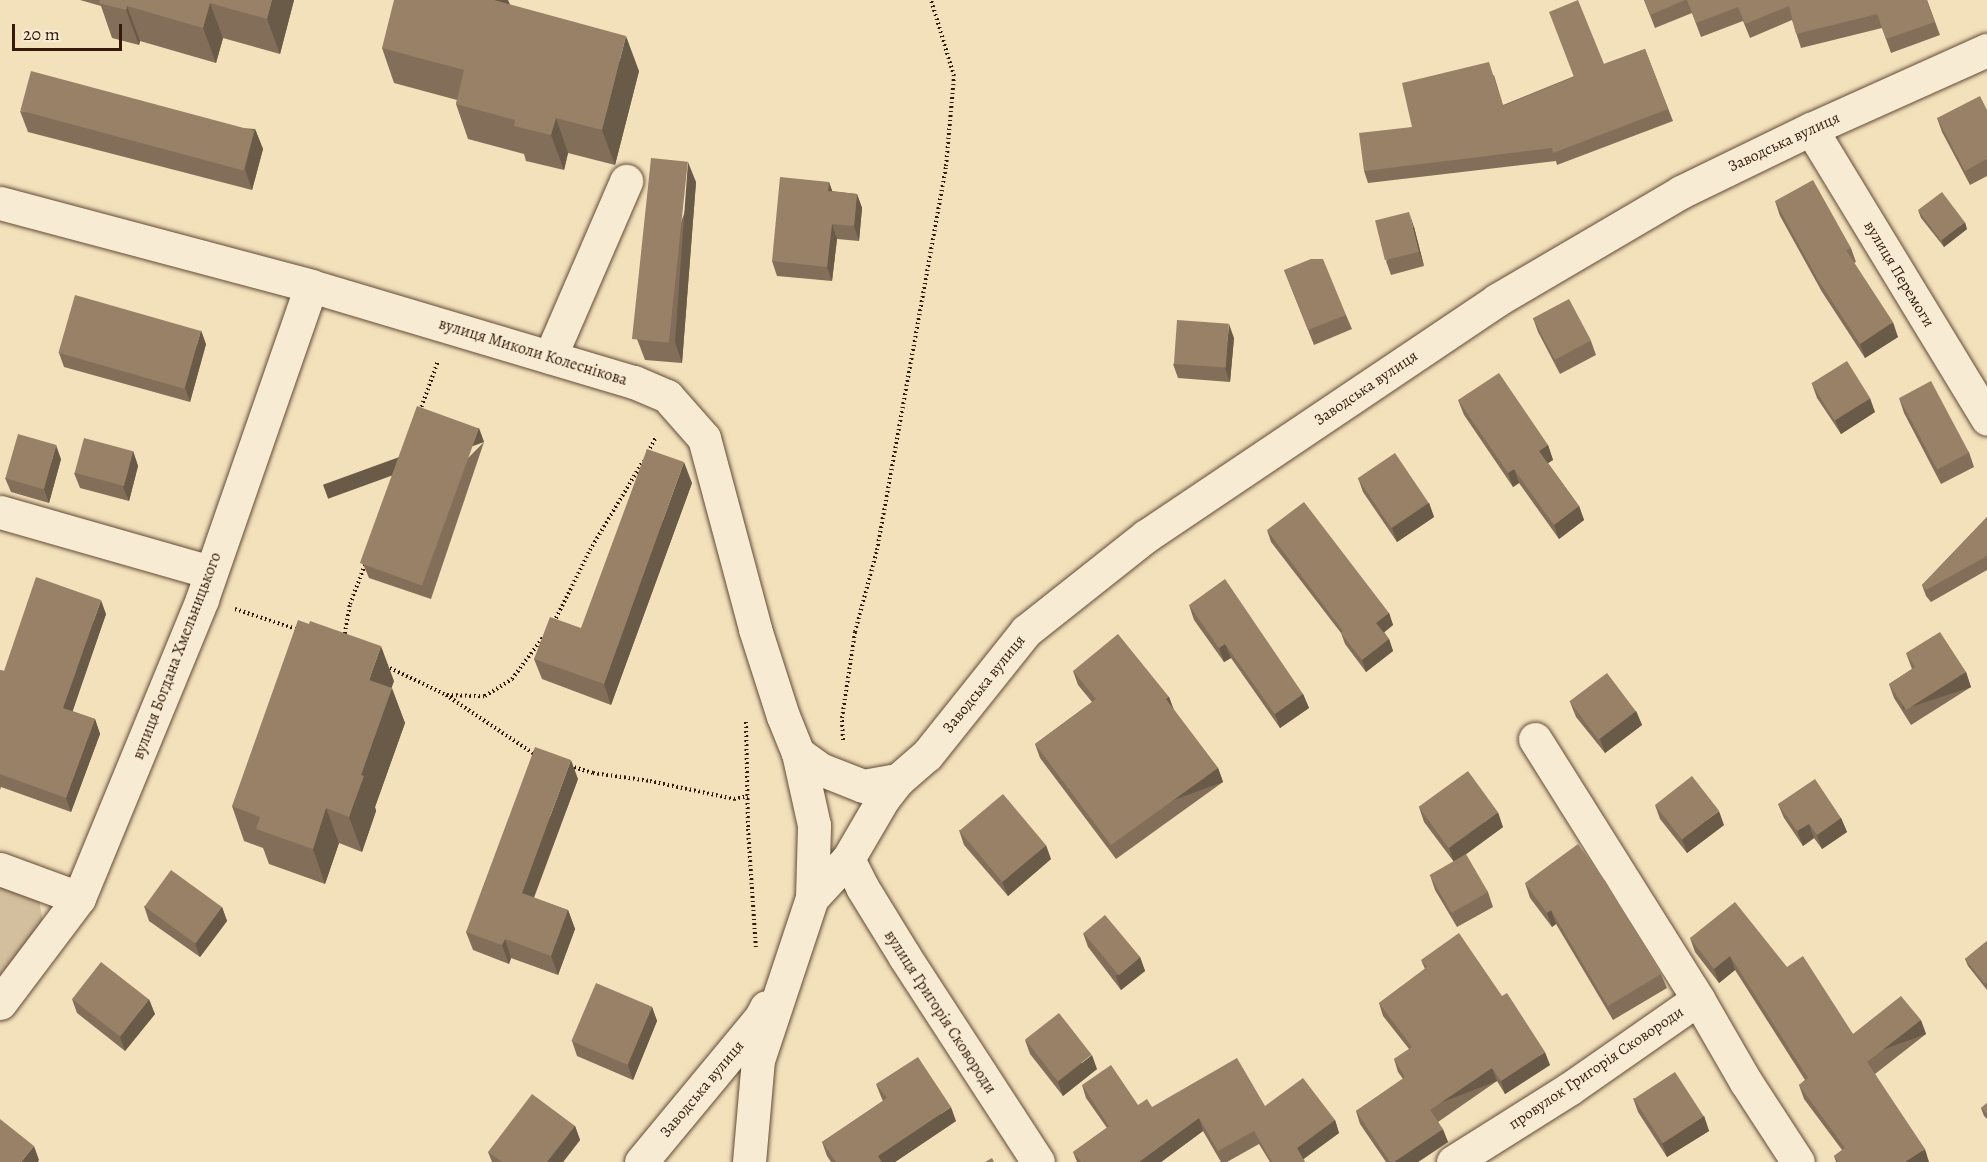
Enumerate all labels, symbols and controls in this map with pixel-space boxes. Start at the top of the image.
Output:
scale bar [15,12,124,50]
text: 20 m [23,22,60,46]
street label: Заводська вулиця [1725,108,1843,176]
street label: вулиця Перемоги [1860,217,1938,331]
street label: вулиця Миколи Колеснікова [436,314,630,390]
street label: Заводська вулиця [1311,346,1421,430]
street label: вулиця Богдана Хмельницького [129,550,225,762]
street label: Заводська вулиця [939,631,1029,737]
street label: вулиця Григорія Сковороди [880,927,1000,1097]
street label: провулок Григорія Сковороди [1505,1002,1687,1134]
street label: Заводська вулиця [656,1037,748,1141]

